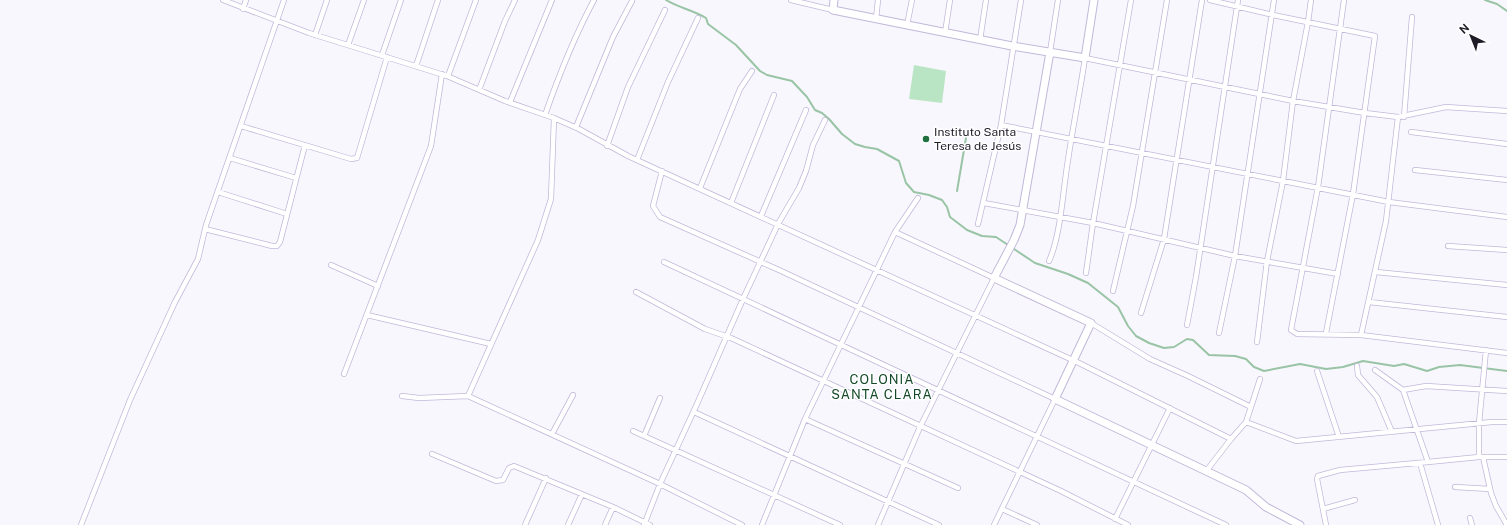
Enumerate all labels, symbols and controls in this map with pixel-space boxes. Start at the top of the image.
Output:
north arrow [1451,16,1491,56]
text: N [1457,21,1471,36]
place label: Instituto Santa Teresa de Jesús [934,125,1021,153]
marker: Instituto Santa Teresa de Jesús [921,134,931,144]
district label: COLONIA SANTA CLARA [831,372,933,402]

